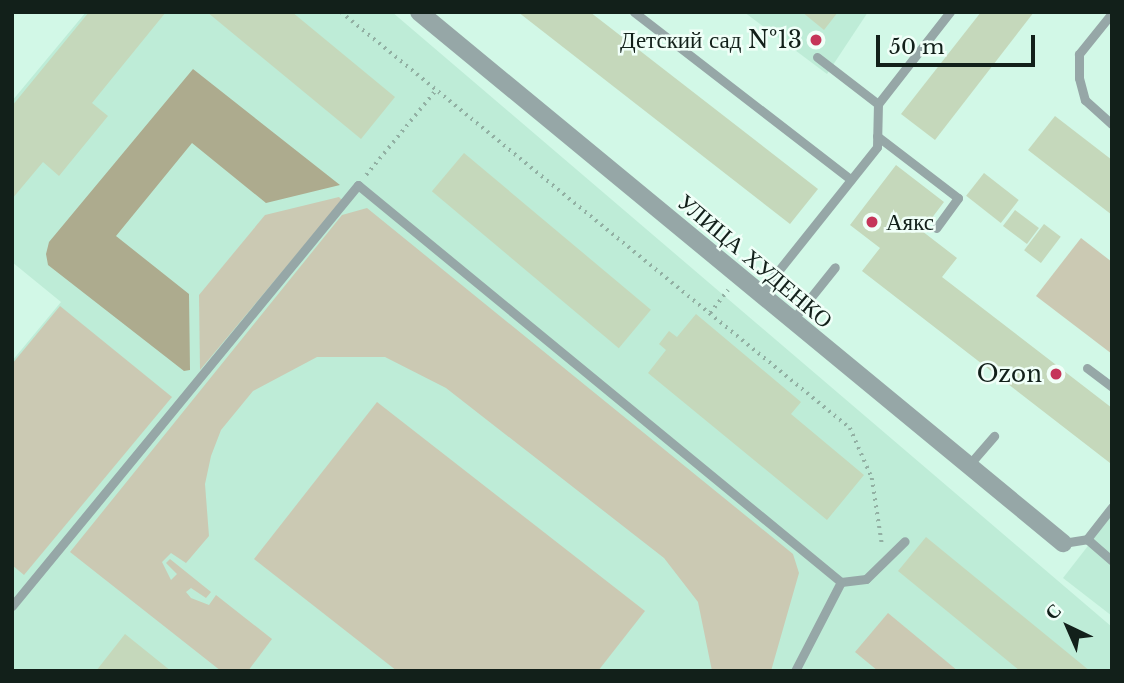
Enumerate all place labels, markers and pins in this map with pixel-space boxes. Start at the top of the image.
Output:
place label: Детский сад №13 [620,26,802,54]
marker: Детский сад №13 [808,32,824,48]
place label: Аякс [886,208,934,236]
marker: Аякс [864,214,880,230]
place label: Ozon [977,360,1042,388]
marker: Ozon [1048,366,1064,382]

